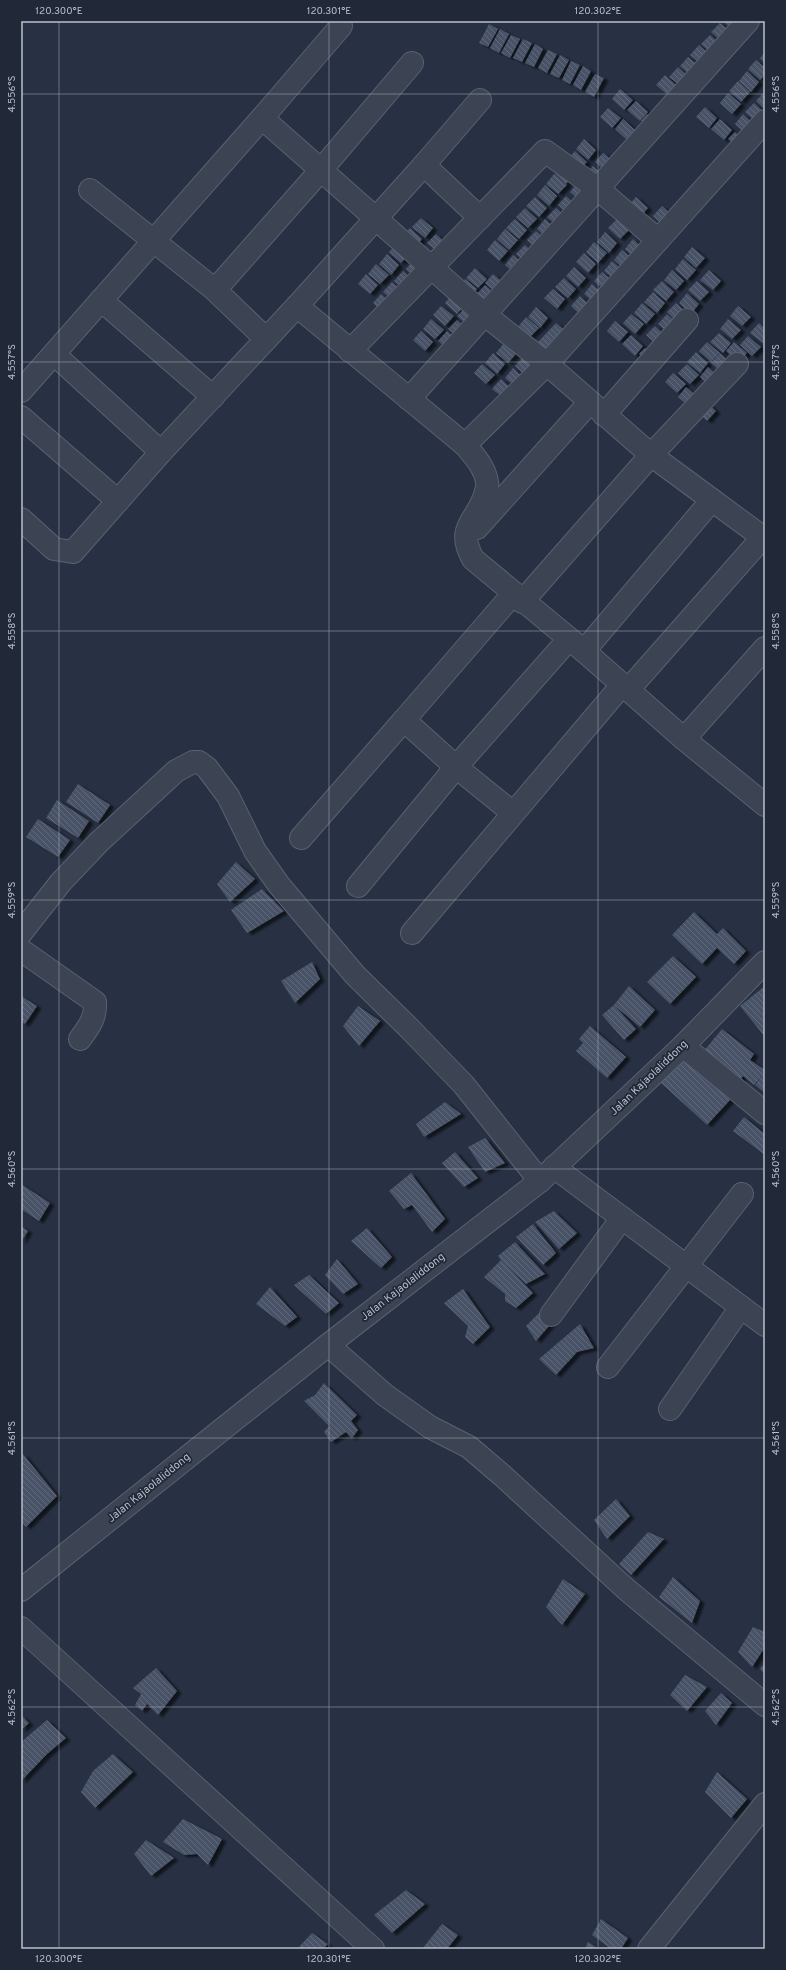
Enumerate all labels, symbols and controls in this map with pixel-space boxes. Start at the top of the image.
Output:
text: 120.300°E [35,5,83,18]
text: 120.301°E [307,5,351,18]
text: 120.302°E [574,5,622,18]
text: 4.556°S [6,76,19,112]
text: 4.556°S [770,76,783,112]
text: 4.557°S [6,344,19,380]
text: 4.557°S [770,344,783,380]
text: 4.558°S [6,612,19,650]
text: 4.558°S [770,612,783,650]
text: 4.559°S [6,882,19,918]
text: 4.559°S [770,882,783,918]
street label: Jalan Kajaolaliddong [607,1037,691,1119]
text: 4.560°S [6,1150,19,1188]
text: 4.560°S [770,1150,783,1188]
street label: Jalan Kajaolaliddong [358,1250,448,1324]
text: 4.561°S [6,1421,19,1455]
text: 4.561°S [770,1421,783,1455]
street label: Jalan Kajaolaliddong [105,1450,193,1526]
text: 4.562°S [6,1689,19,1725]
text: 4.562°S [770,1689,783,1725]
text: 120.300°E [35,1953,83,1966]
text: 120.301°E [307,1953,351,1966]
text: 120.302°E [574,1953,622,1966]

